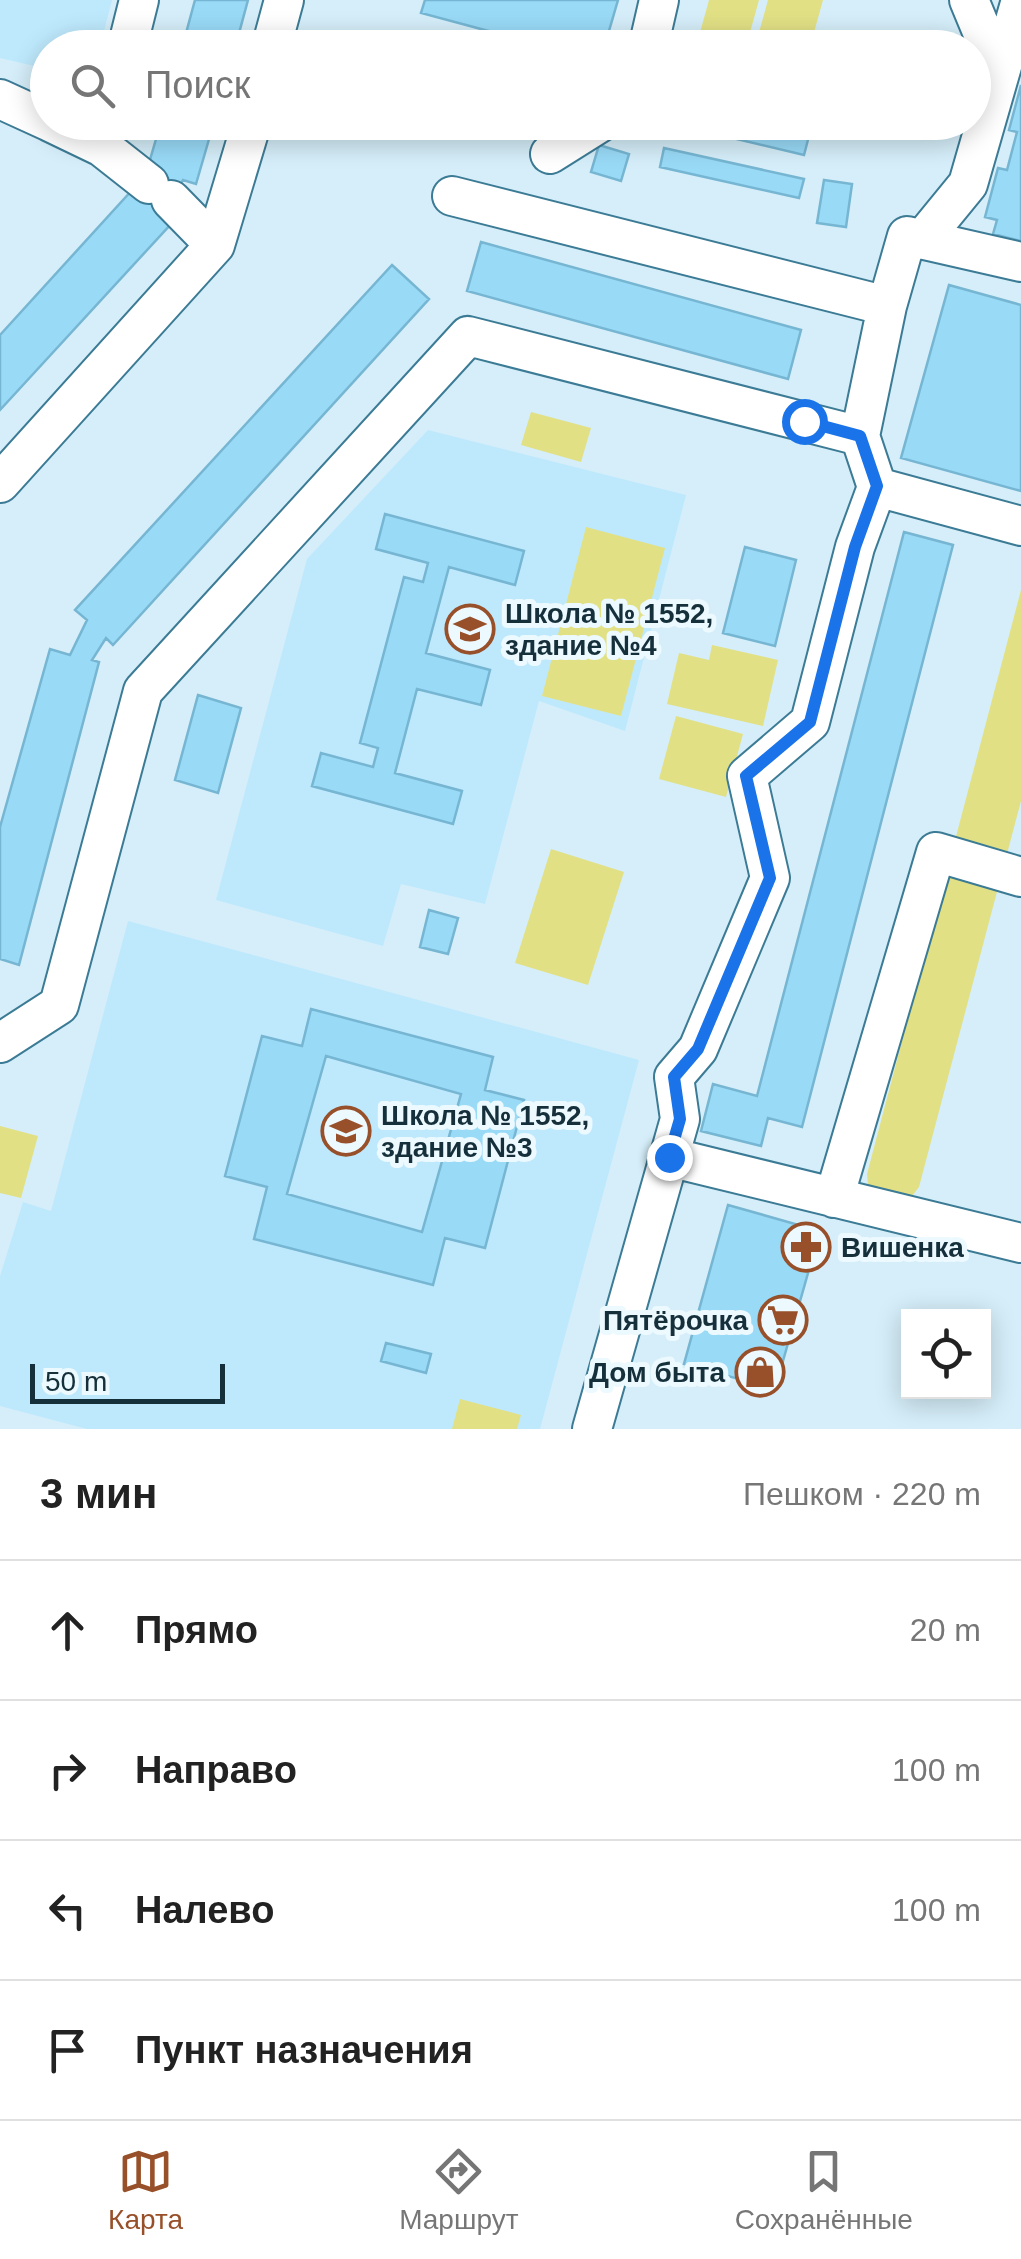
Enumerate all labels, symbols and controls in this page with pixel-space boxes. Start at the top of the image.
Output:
search box [30,30,991,140]
icon: search [65,58,120,113]
text: Поиск [145,64,250,106]
route start [782,399,828,445]
place label: Школа № 1552, здание №4 [505,598,713,661]
school or university icon: Школа № 1552, здание №4 [444,603,496,655]
place label: Школа № 1552, здание №3 [381,1100,589,1163]
school or university icon: Школа № 1552, здание №3 [320,1105,372,1157]
route end [647,1135,693,1181]
pharmacy icon: Вишенка [780,1221,832,1273]
place label: Вишенка [841,1232,964,1263]
supermarket icon: Пятёрочка [757,1294,809,1346]
place label: Пятёрочка [603,1305,748,1336]
map controls [901,1309,991,1399]
button: locate [901,1309,991,1399]
shop icon: Дом быта [734,1346,786,1398]
place label: Дом быта [589,1357,725,1388]
scale bar [30,1359,225,1404]
text: 50 m [45,1366,107,1397]
text: 3 мин [40,1470,157,1517]
text: Пешком · 220 m [743,1476,981,1512]
icon: ahead [40,1603,95,1658]
text: Прямо [135,1609,258,1651]
text: 20 m [910,1612,981,1648]
icon: right [40,1743,95,1798]
text: Направо [135,1749,297,1791]
text: 100 m [892,1752,981,1788]
icon: left [40,1883,95,1938]
text: Налево [135,1889,274,1931]
text: 100 m [892,1892,981,1928]
icon: arrive [40,2023,95,2078]
text: Пункт назначения [135,2029,473,2071]
tab: Карта [108,2144,183,2236]
tab: Маршрут [399,2144,518,2236]
tab: Сохранённые [735,2144,913,2236]

